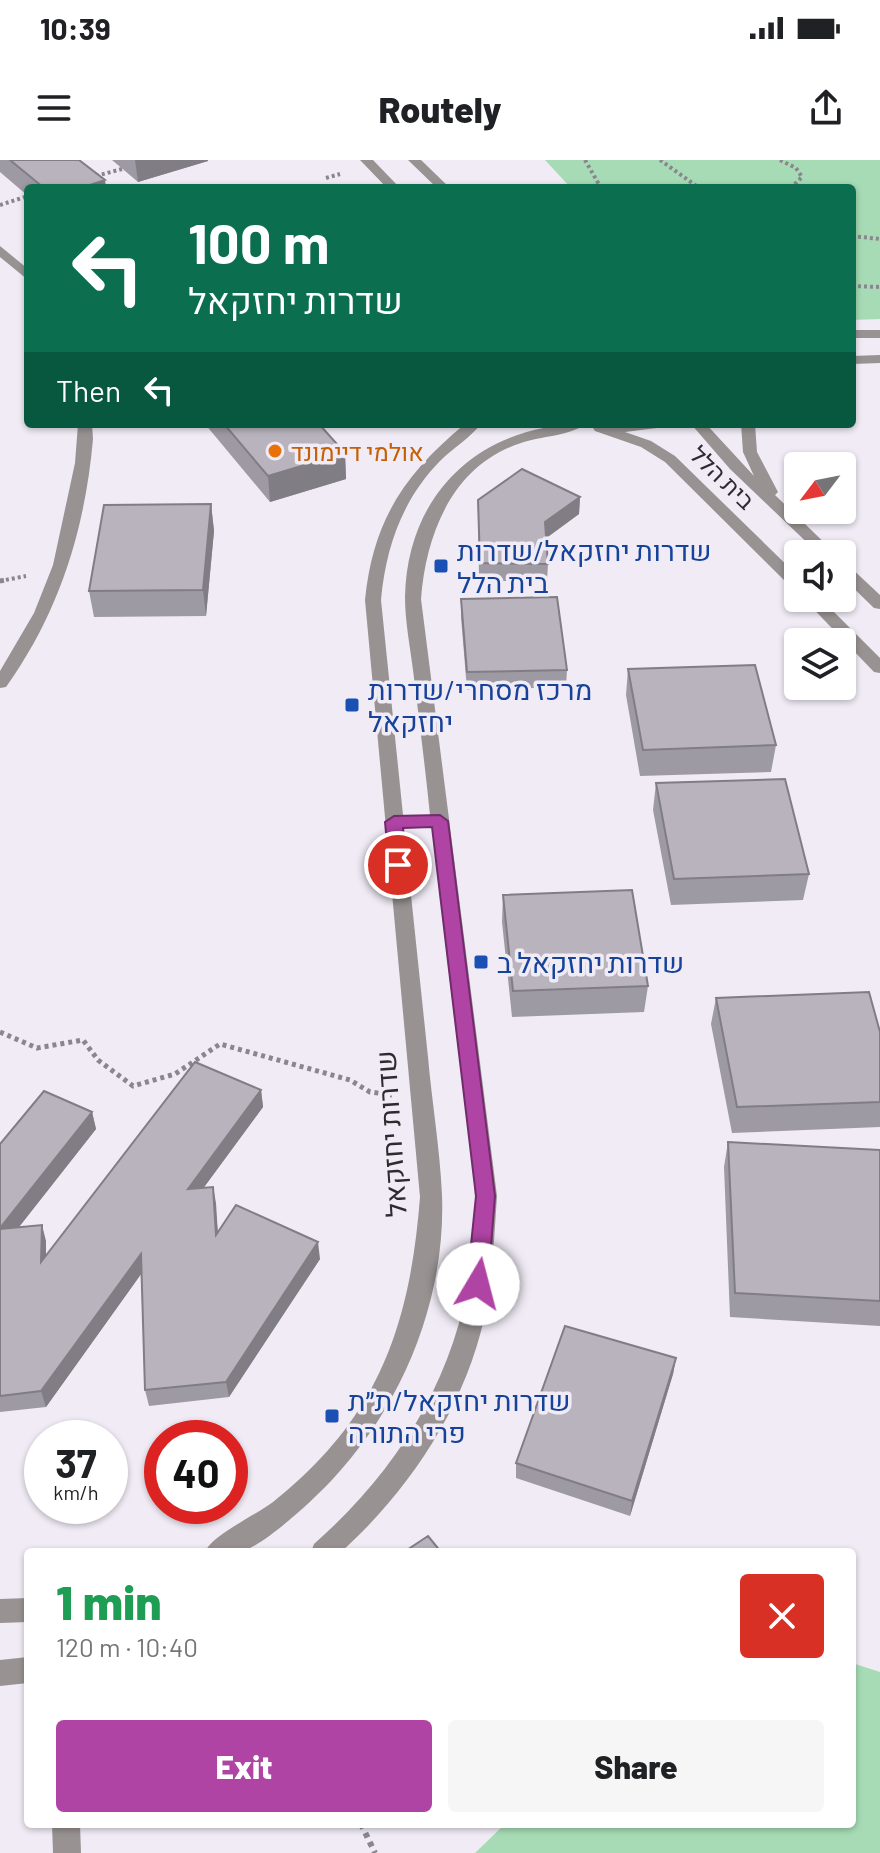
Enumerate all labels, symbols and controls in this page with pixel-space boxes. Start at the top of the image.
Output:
text: 10:39 [40,10,111,46]
icon: menu [32,86,76,130]
icon: share [804,86,848,130]
text: Routely [379,87,501,130]
text: 100 m [188,208,330,275]
icon: left [56,216,160,320]
text: שדרות יחזקאל [188,278,403,321]
icon: left [137,368,181,412]
text: Then [56,372,121,408]
place label: אולמי דיימונד [291,437,424,466]
street label: בית הלל [685,439,762,515]
marker: אולמי דיימונד [266,442,284,460]
north arrow [784,452,856,524]
map controls [784,452,856,700]
place label: שדרות יחזקאל/שדרות בית הלל [457,533,712,599]
button: sound [784,540,856,612]
marker: שדרות יחזקאל/שדרות בית הלל [432,557,450,575]
button: layers [784,628,856,700]
place label: מרכז מסחרי/שדרות יחזקאל [368,672,592,738]
marker: מרכז מסחרי/שדרות יחזקאל [343,696,361,714]
pin [364,831,432,899]
icon: arrive [376,843,420,887]
place label: שדרות יחזקאל ב [497,945,684,979]
marker: שדרות יחזקאל ב [472,953,490,971]
street label: שדרות יחזקאל [367,1050,413,1218]
position arrow [436,1242,520,1326]
place label: שדרות יחזקאל/ת״ת פרי התורה [348,1383,570,1449]
marker: שדרות יחזקאל/ת״ת פרי התורה [323,1407,341,1425]
speed limit sign: 40 [144,1420,248,1524]
text: 37 [55,1438,97,1486]
text: km/h [53,1480,99,1504]
text: 1 min [56,1572,162,1630]
button: close [740,1574,824,1658]
text: 120 m · 10:40 [56,1631,198,1662]
button: Exit [56,1720,432,1812]
button: Share [448,1720,824,1812]

